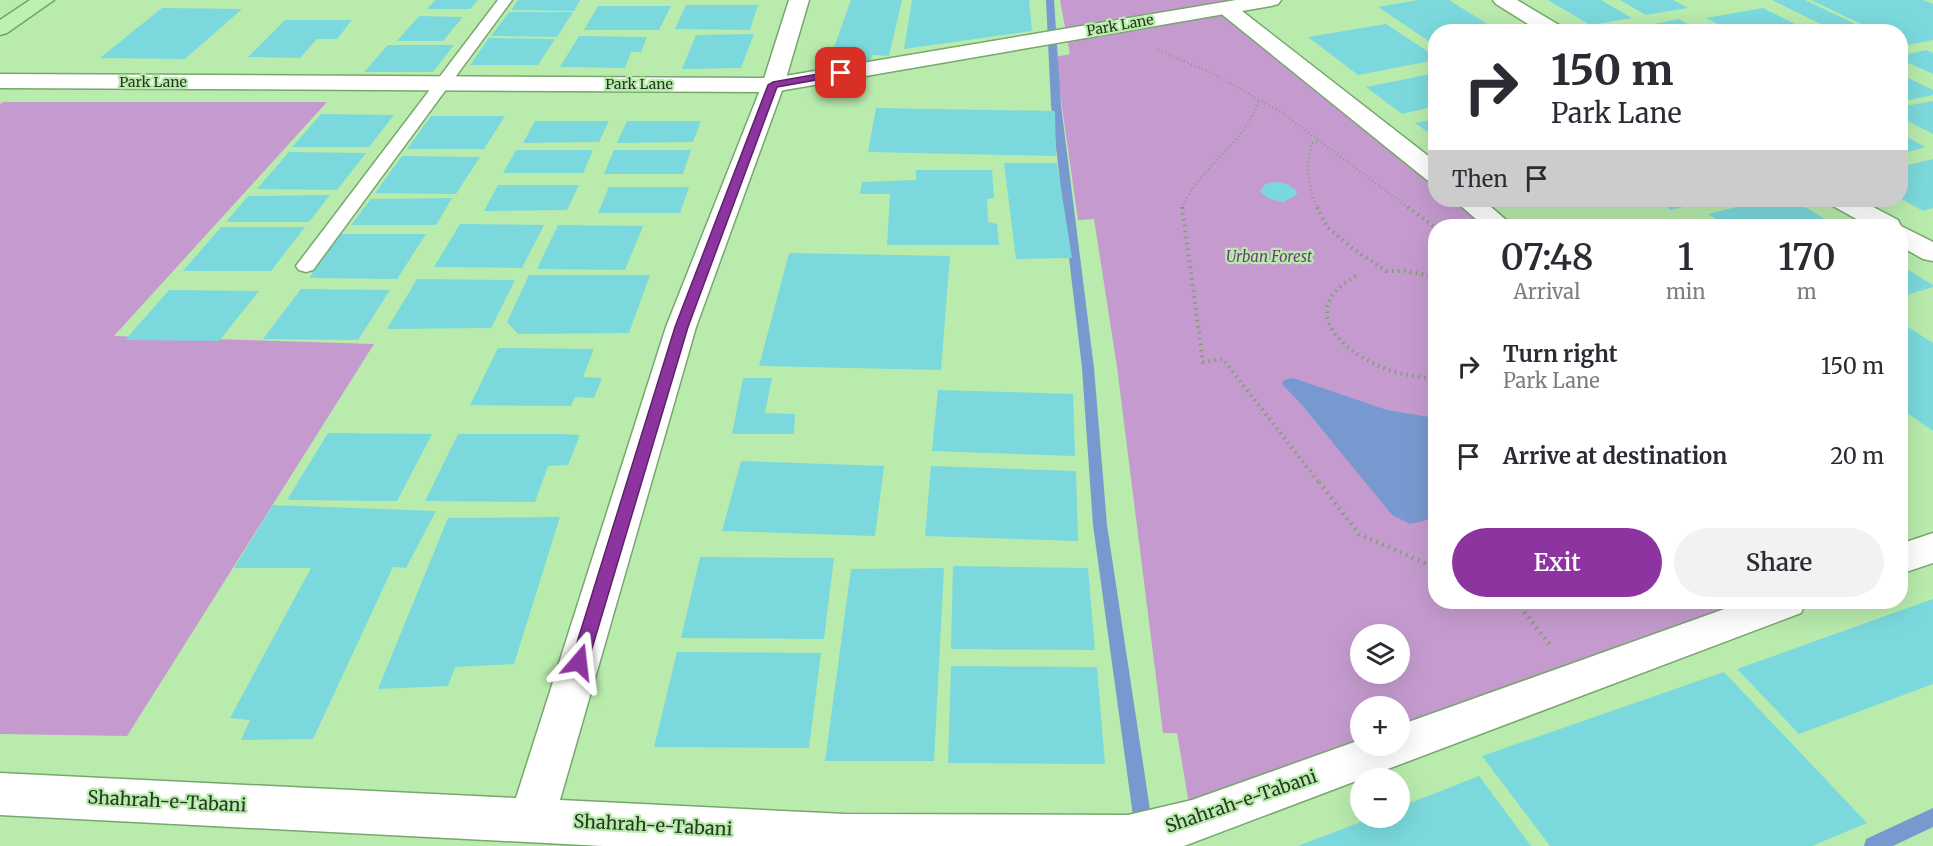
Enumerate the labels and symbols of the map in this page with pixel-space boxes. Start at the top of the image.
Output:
street label: Park Lane [1085,10,1155,40]
pin [815,47,866,98]
street label: Park Lane [119,73,187,91]
street label: Park Lane [605,75,673,93]
park label: Urban Forest [1226,247,1313,266]
position arrow [547,630,611,694]
street label: Shahrah-e-Tabani [1162,764,1320,838]
street label: Shahrah-e-Tabani [87,785,247,817]
street label: Shahrah-e-Tabani [573,809,733,841]

